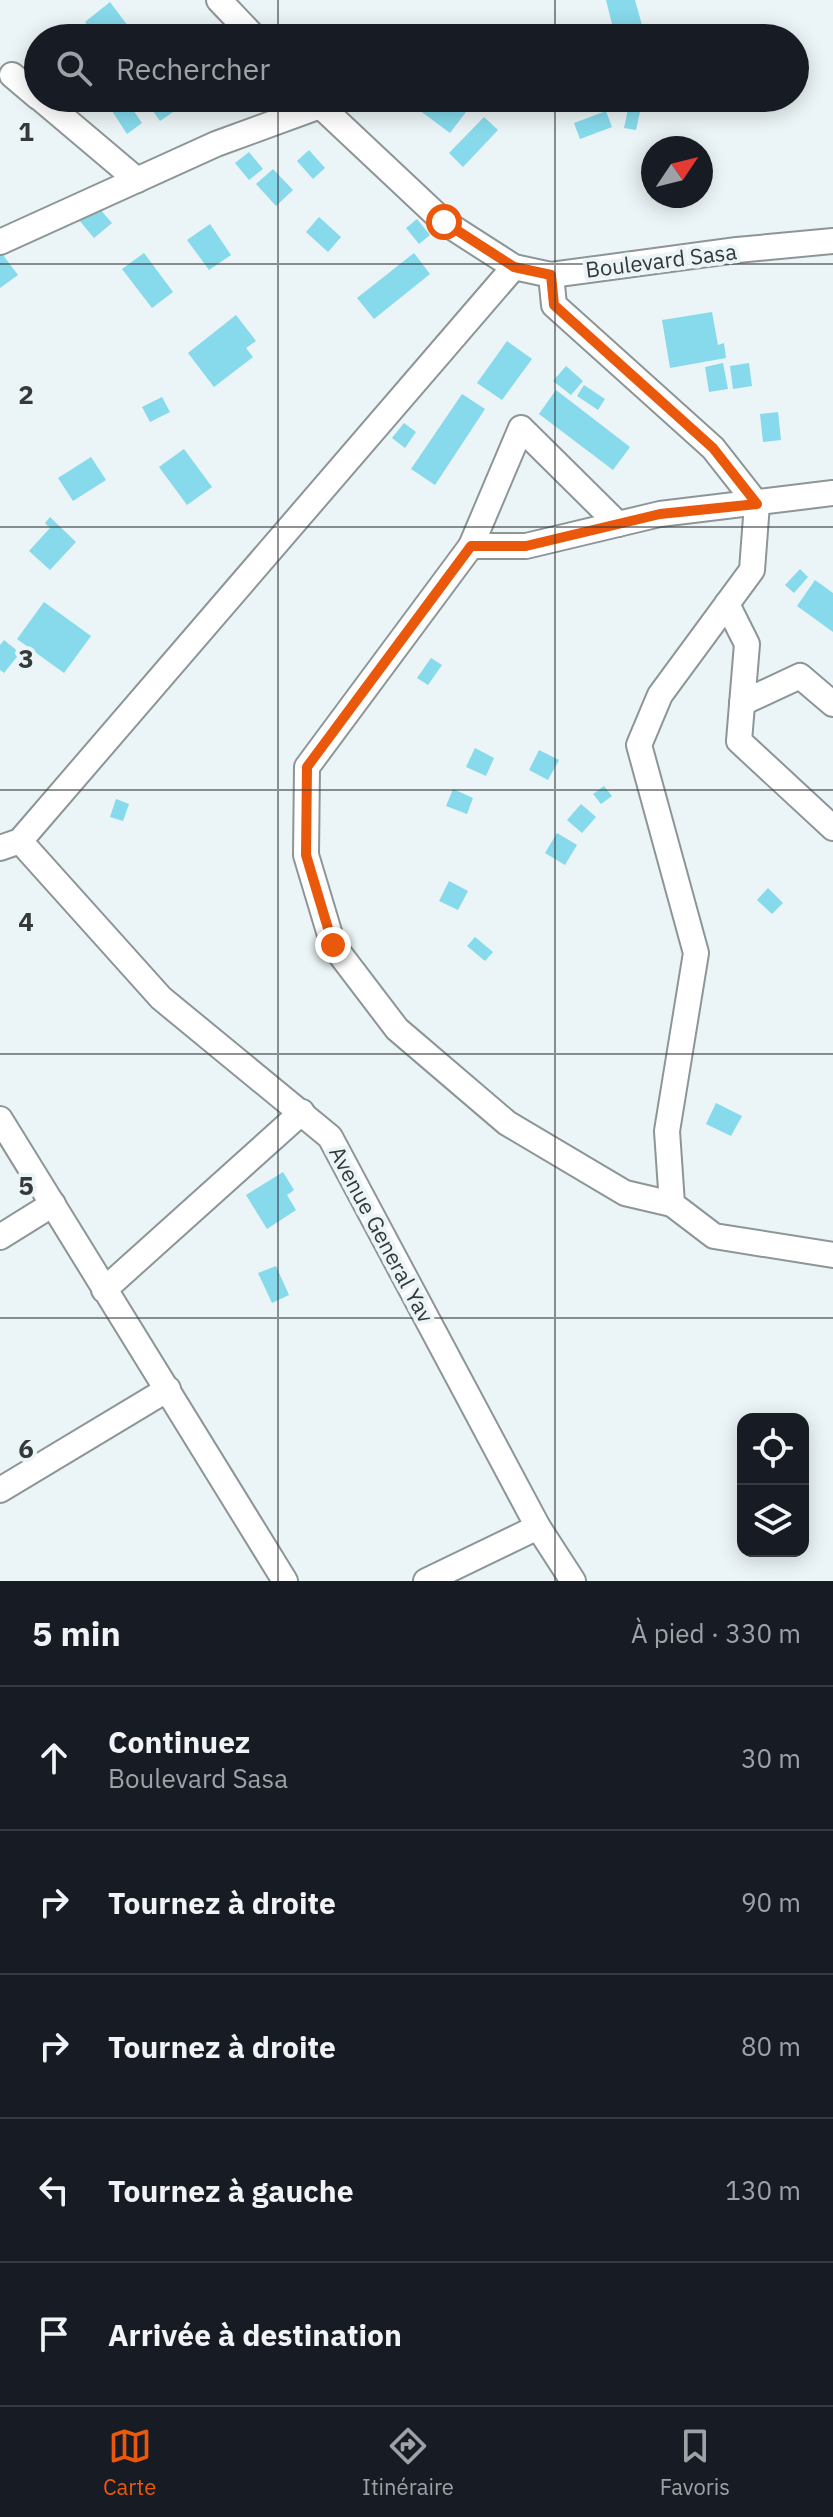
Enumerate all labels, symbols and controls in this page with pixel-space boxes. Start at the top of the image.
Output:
search box [24,24,809,112]
icon: search [52,46,96,90]
text: Rechercher [116,49,270,88]
text: 1 [18,114,34,148]
north arrow [641,136,713,208]
route start [426,204,462,240]
street label: Boulevard Sasa [584,236,739,284]
text: 2 [18,377,34,411]
text: 3 [18,641,34,675]
text: 4 [18,904,34,938]
route end [315,927,351,963]
street label: Avenue General Yav [323,1141,441,1327]
text: 5 [18,1168,34,1202]
map controls [737,1413,809,1557]
button: locate [737,1413,809,1485]
text: 6 [18,1431,34,1465]
button: layers [737,1485,809,1557]
text: 5 min [32,1611,121,1655]
text: À pied · 330 m [631,1616,801,1650]
text: Continuez [108,1722,250,1761]
icon: ahead [32,1736,76,1780]
text: 30 m [741,1741,801,1775]
text: Boulevard Sasa [108,1761,288,1795]
icon: right [32,1880,76,1924]
text: Tournez à droite [108,1883,336,1922]
text: 90 m [741,1885,801,1919]
icon: right [32,2024,76,2068]
text: Tournez à droite [108,2027,336,2066]
text: 80 m [741,2029,801,2063]
icon: left [32,2168,76,2212]
text: Tournez à gauche [108,2171,354,2210]
text: 130 m [725,2173,801,2207]
icon: arrive [32,2312,76,2356]
text: Arrivée à destination [108,2315,402,2354]
tab: Carte [103,2424,156,2501]
tab: Itinéraire [362,2424,454,2501]
tab: Favoris [660,2424,730,2501]

